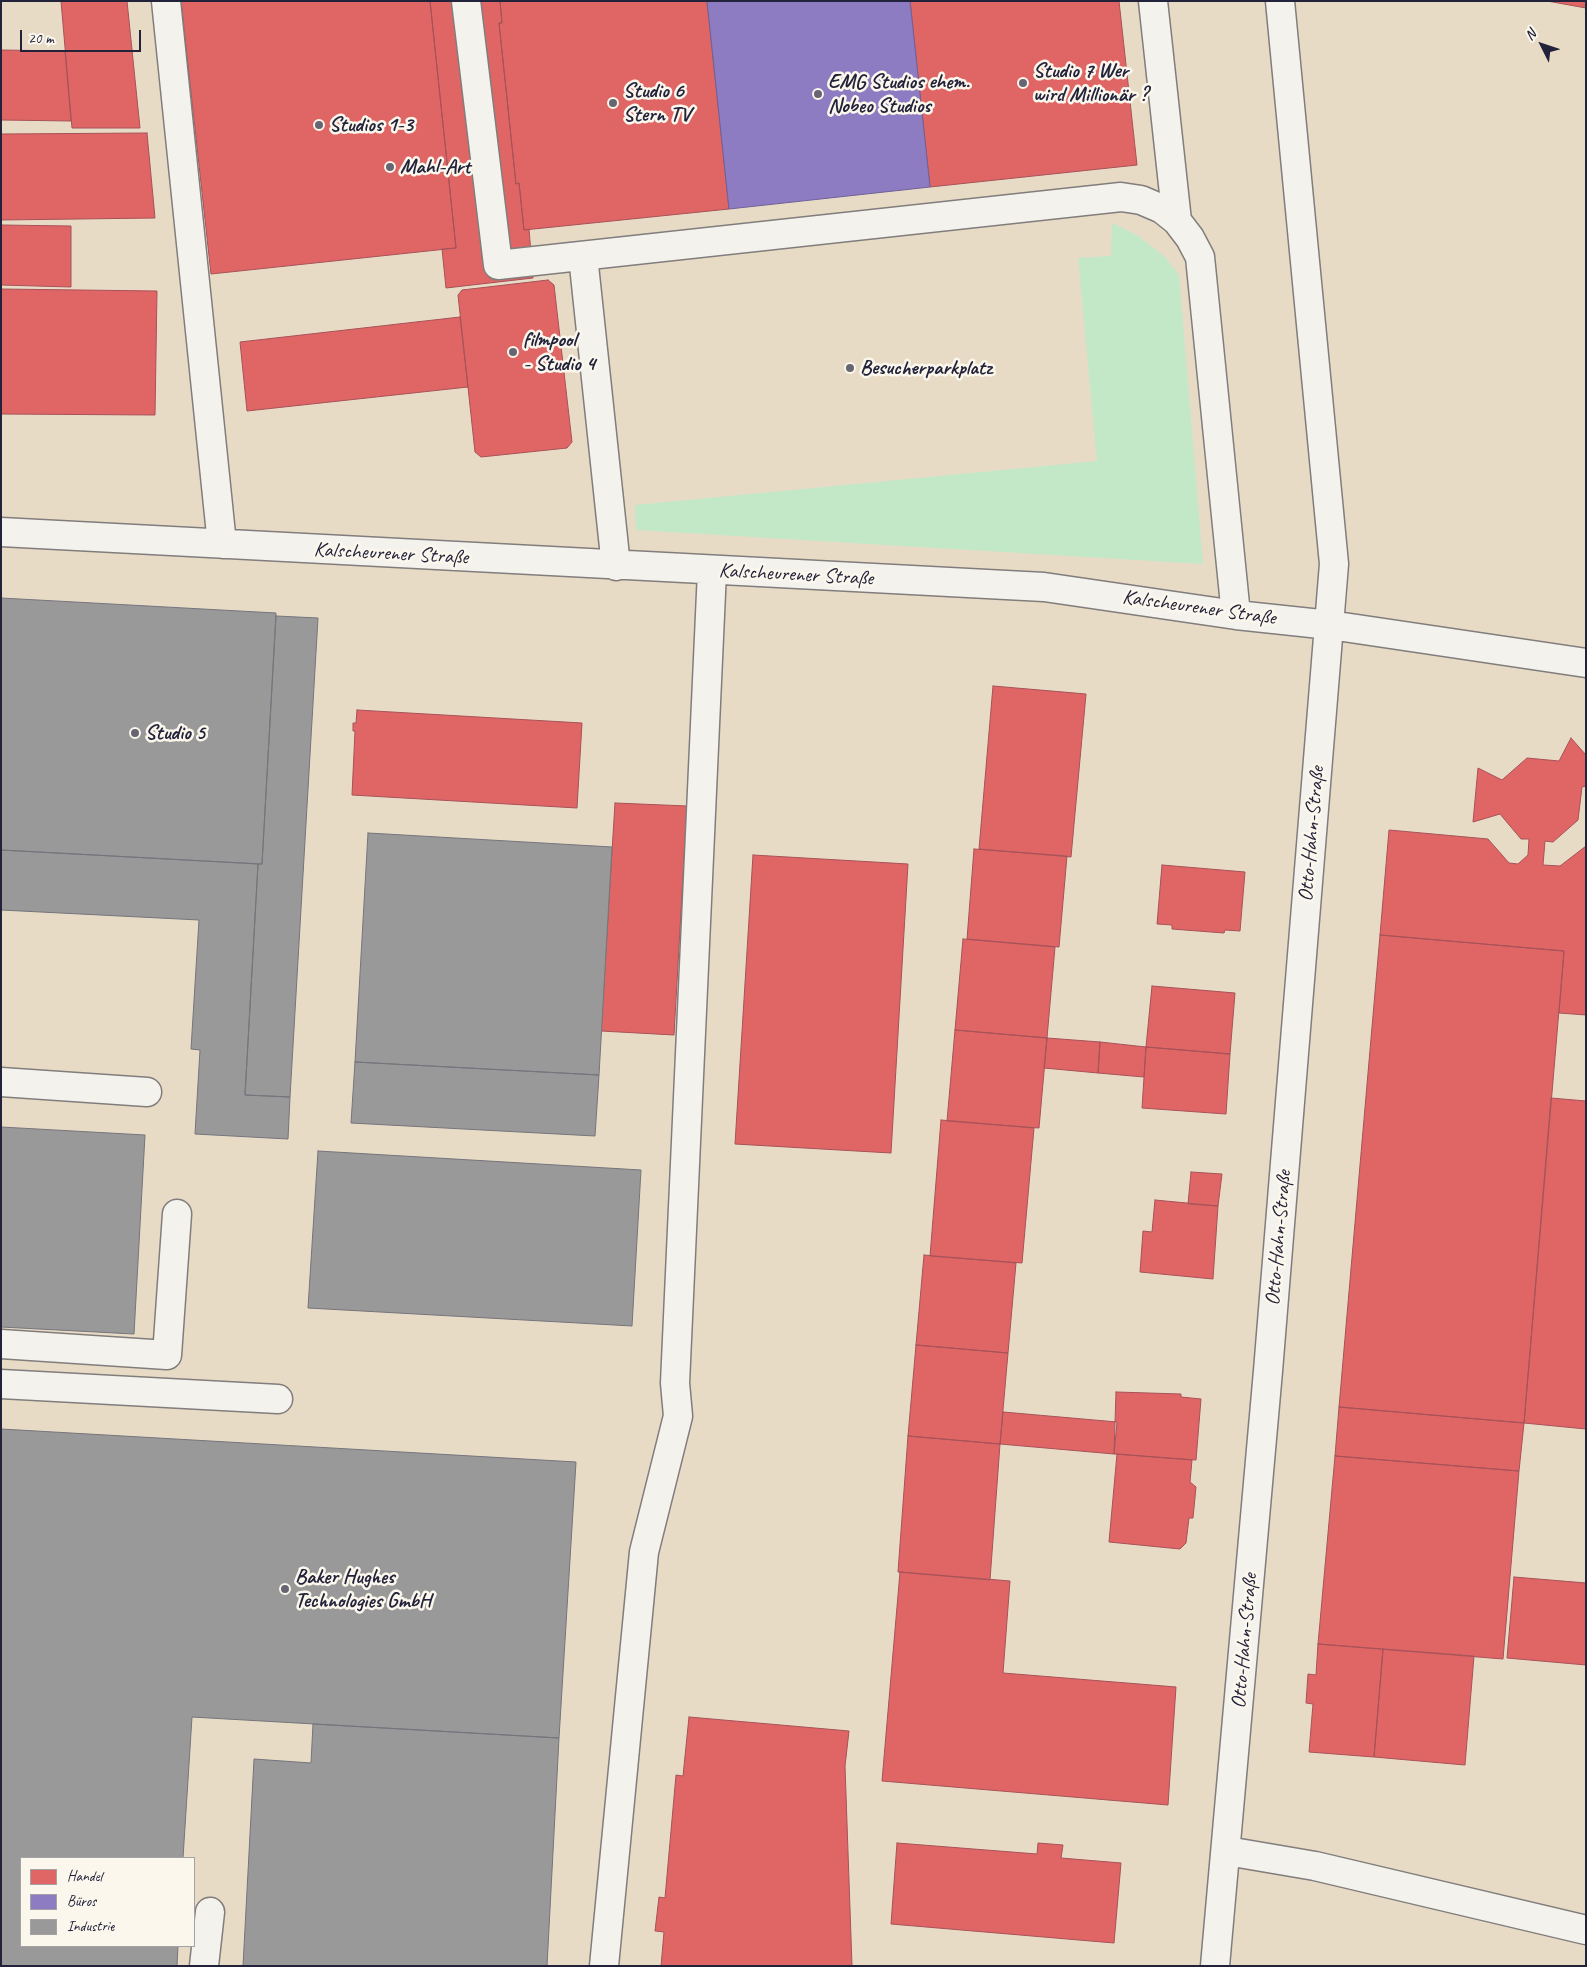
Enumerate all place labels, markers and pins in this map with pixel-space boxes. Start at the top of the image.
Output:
place label: Studio 7 Wer wird Millionär ? [1033,58,1147,108]
place label: EMG Studios ehem. Nobeo Studios [828,69,969,119]
marker: Studio 7 Wer wird Millionär ? [1017,77,1029,89]
place label: Studio 6 Stern TV [623,78,691,128]
marker: EMG Studios ehem. Nobeo Studios [812,88,824,100]
marker: Studio 6 Stern TV [607,97,619,109]
place label: Studios 1-3 [329,112,413,138]
marker: Studios 1-3 [313,119,325,131]
place label: Mahl-Art [400,154,470,180]
marker: Mahl-Art [384,161,396,173]
place label: filmpool - Studio 4 [523,327,595,377]
marker: filmpool - Studio 4 [507,346,519,358]
place label: Besucherparkplatz [860,355,992,381]
marker: Besucherparkplatz [844,362,856,374]
place label: Studio 5 [145,720,205,746]
marker: Studio 5 [129,727,141,739]
place label: Baker Hughes Technologies GmbH [295,1564,431,1614]
marker: Baker Hughes Technologies GmbH [279,1583,291,1595]

